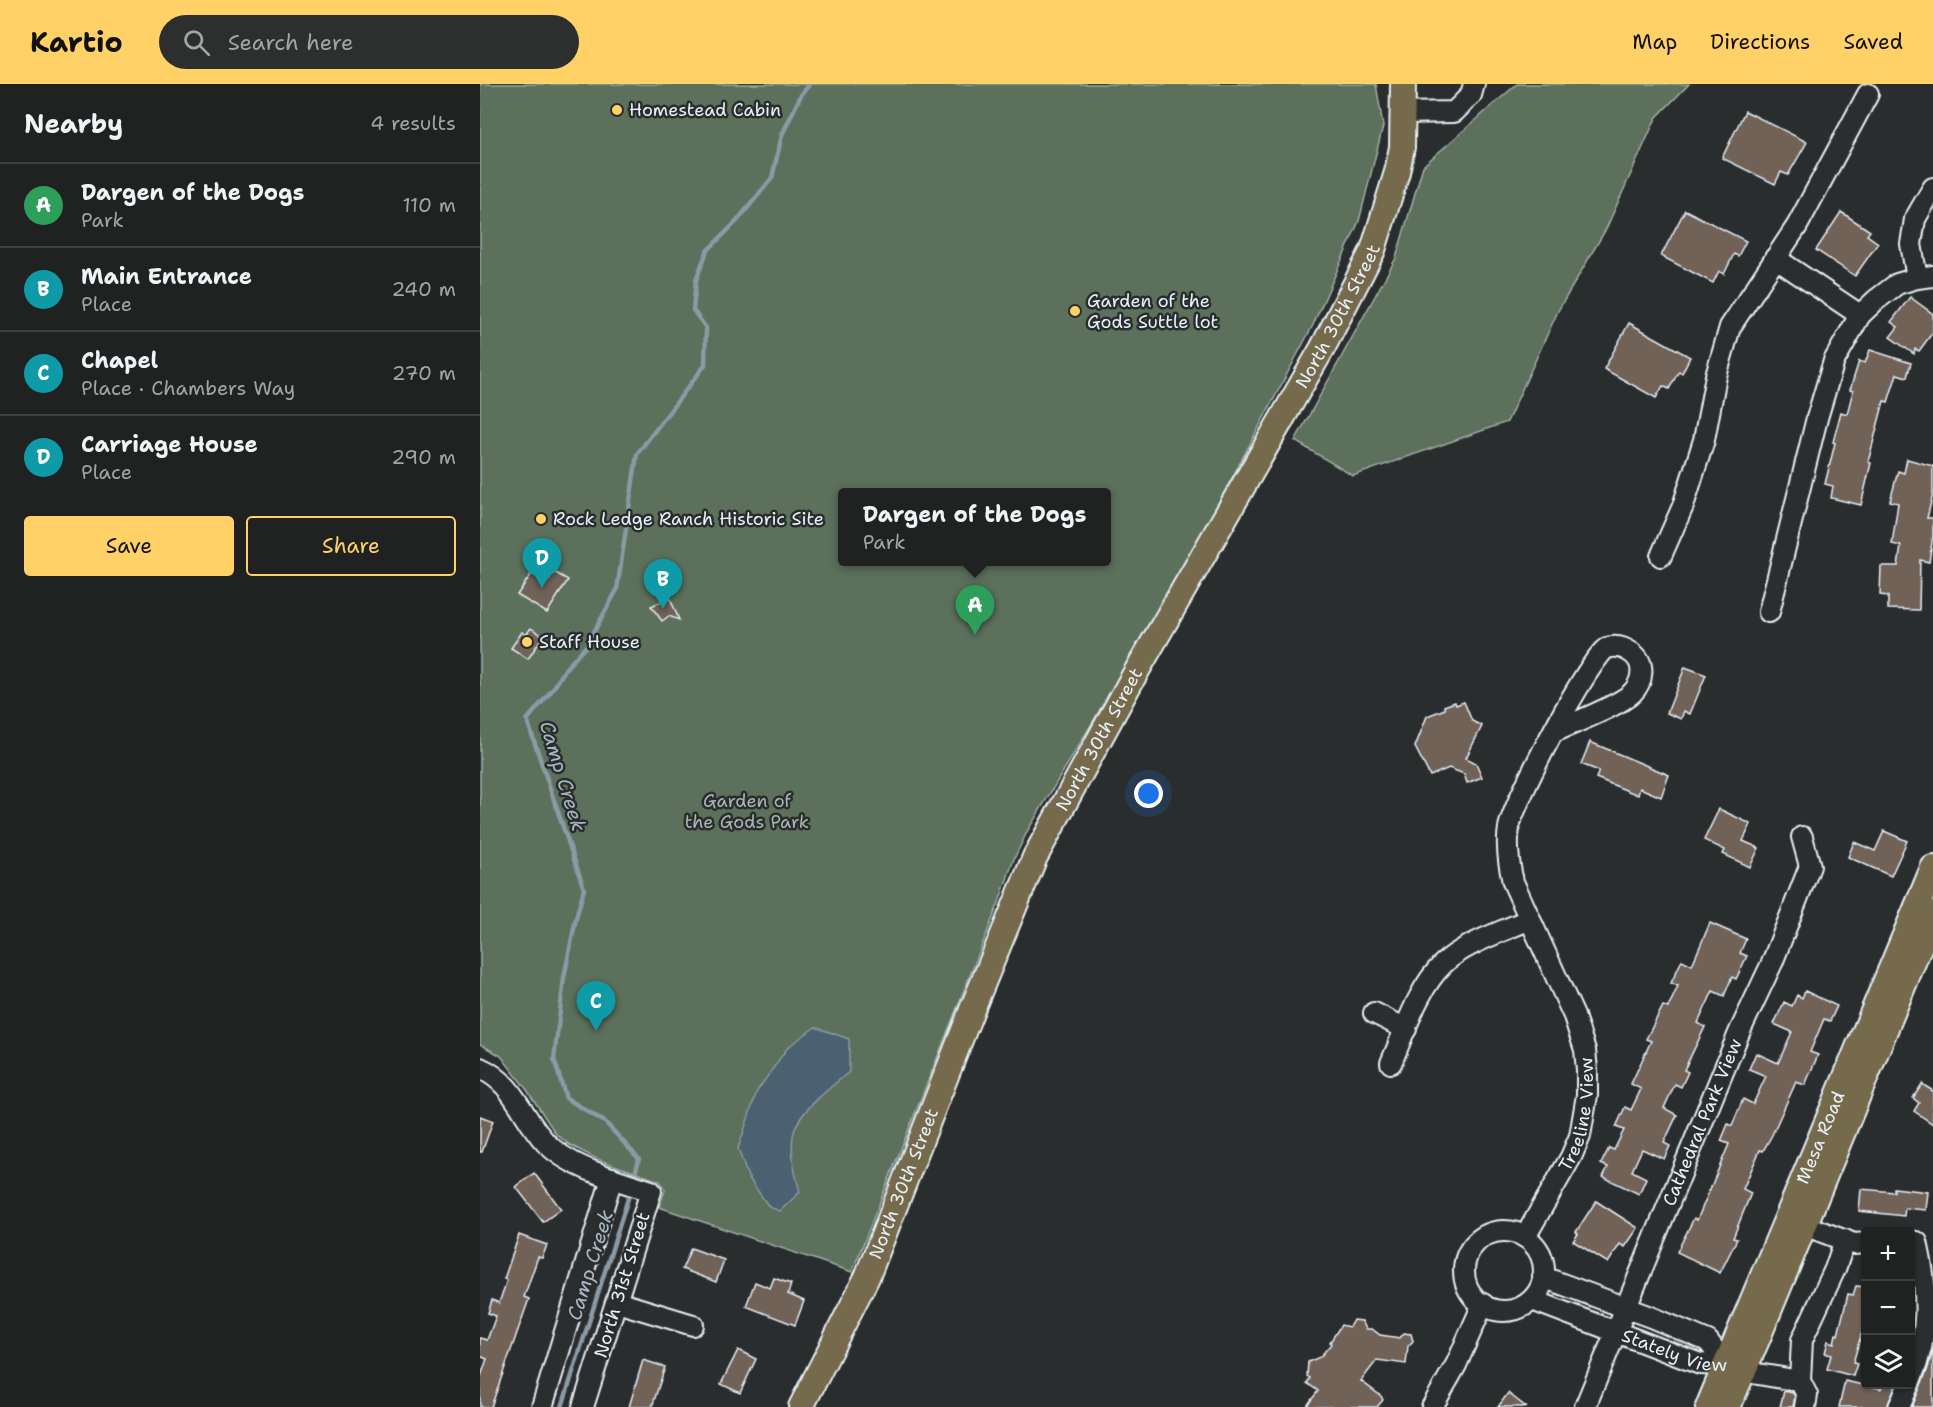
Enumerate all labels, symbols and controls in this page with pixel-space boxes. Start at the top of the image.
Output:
search box [159,15,579,69]
text: Kartio [30,23,123,61]
icon: search [180,26,213,59]
text: Search here [228,28,353,57]
text: Map [1632,28,1677,56]
text: Directions [1710,28,1810,56]
text: Saved [1843,28,1903,56]
place label: Homestead Cabin [629,98,781,122]
marker: Homestead Cabin [610,103,624,117]
text: Nearby [24,106,123,141]
text: 4 results [370,110,456,136]
text: Dargen of the Dogs [81,178,304,207]
text: A [36,192,51,218]
text: 110 m [402,192,456,218]
text: Park [81,207,124,233]
street label: North 30th Street [1290,242,1386,393]
text: Main Entrance [81,262,252,291]
text: B [37,276,50,302]
text: 240 m [391,276,456,302]
place label: Garden of the Gods Suttle lot [1087,289,1219,334]
text: Place [81,291,132,317]
marker: Garden of the Gods Suttle lot [1068,304,1082,318]
text: Chapel [81,346,158,375]
text: C [37,360,50,386]
text: 270 m [392,360,456,386]
text: Place · Chambers Way [81,375,295,401]
text: Carriage House [81,430,258,459]
text: D [36,444,51,470]
text: 290 m [391,444,456,470]
text: Place [81,459,132,485]
popup [838,488,1111,566]
text: Dargen of the Dogs [863,500,1086,529]
place label: Rock Ledge Ranch Historic Site [553,507,824,531]
marker: Rock Ledge Ranch Historic Site [534,512,548,526]
button: Save [24,516,234,576]
button: Share [246,516,456,576]
text: Park [863,529,906,555]
pin: D [522,538,562,588]
pin: B [644,560,682,609]
pin: A [956,586,994,635]
place label: Staff House [539,630,640,654]
marker: Staff House [520,635,534,649]
street label: North 30th Street [1050,663,1148,815]
water label: Camp Creek [534,718,592,835]
your location [1134,779,1163,808]
park label: Garden of the Gods Park [685,789,809,834]
pin: C [576,982,616,1031]
street label: Cathedral Park View [1657,1035,1748,1210]
street label: Treeline View [1553,1056,1599,1176]
street label: Mesa Road [1790,1088,1850,1188]
street label: North 30th Street [863,1105,944,1263]
water label: Camp Creek [561,1206,619,1323]
street label: North 31st Street [588,1209,656,1361]
map controls [1861,1227,1915,1389]
button: + [1861,1227,1915,1281]
button: − [1861,1281,1915,1335]
street label: Stately View [1618,1323,1728,1377]
button: layers [1861,1335,1915,1389]

